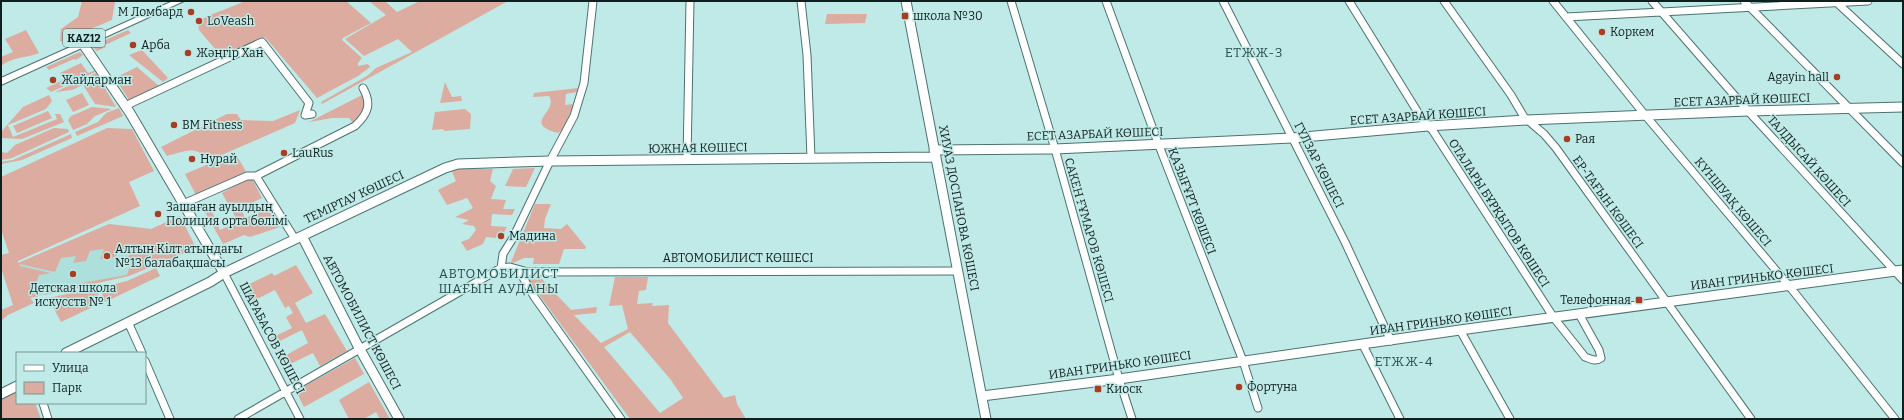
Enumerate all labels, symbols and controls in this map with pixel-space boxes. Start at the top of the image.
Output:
place label: М Ломбард [118,5,183,19]
marker: М Ломбард [186,7,196,17]
place label: школа №30 [913,9,983,23]
marker: школа №30 [900,11,910,21]
place label: LoVeash [207,14,255,28]
marker: LoVeash [194,16,204,26]
place label: Коркем [1610,25,1654,39]
marker: Коркем [1597,27,1607,37]
road number: KAZ12 [63,29,105,47]
place label: Арба [141,38,170,52]
marker: Арба [128,40,138,50]
district label: ЕТЖЖ-3 [1225,45,1283,60]
place label: Жәңгір Хан [196,46,264,60]
marker: Жәңгір Хан [183,48,193,58]
place label: Agayin hall [1767,70,1830,84]
marker: Agayin hall [1832,72,1842,82]
place label: Жайдарман [61,73,132,87]
marker: Жайдарман [48,75,58,85]
street label: ЕСЕТ АЗАРБАЙ КӨШЕСІ [1673,90,1811,109]
street label: ЕСЕТ АЗАРБАЙ КӨШЕСІ [1349,103,1487,128]
street label: ТАЛДЫСАЙ КӨШЕСІ [1764,112,1854,209]
place label: BM Fitness [182,118,243,132]
marker: BM Fitness [169,120,179,130]
street label: ГҮЛЗАР КӨШЕСІ [1291,120,1347,210]
street label: ХИУАЗ ДОСПАНОВА КӨШЕСІ [936,124,982,292]
street label: ЕСЕТ АЗАРБАЙ КӨШЕСІ [1026,124,1164,143]
place label: Рая [1575,132,1595,146]
marker: Рая [1562,134,1572,144]
street label: ОТАЛАРЫ БҰРҚЫТОВ КӨШЕСІ [1446,136,1552,290]
street label: ЮЖНАЯ КӨШЕСІ [648,140,748,156]
place label: LauRus [292,146,334,160]
street label: ҚАЗЫҒҰРТ КӨШЕСІ [1165,146,1219,256]
marker: LauRus [279,148,289,158]
place label: Нурай [200,152,237,166]
street label: ЕР-ТАҒЫН КӨШЕСІ [1570,153,1646,251]
marker: Нурай [187,154,197,164]
street label: КҮНШУАҚ КӨШЕСІ [1692,155,1774,249]
street label: САКЕН ҒҰМАРОВ КӨШЕСІ [1062,156,1116,304]
street label: ТЕМІРТАУ КӨШЕСІ [302,168,406,226]
place label: Зашаған ауылдың Полиция орта бөлімі [166,200,288,228]
marker: Зашаған ауылдың Полиция орта бөлімі [153,209,163,219]
place label: Мадина [509,229,556,243]
marker: Мадина [496,231,506,241]
place label: Алтын Кілт атындағы №13 балабақшасы [115,242,243,270]
marker: Алтын Кілт атындағы №13 балабақшасы [102,251,112,261]
street label: АВТОМОБИЛИСТ КӨШЕСІ [663,251,813,265]
street label: АВТОМОБИЛИСТ КӨШЕСІ [320,252,404,392]
street label: ИВАН ГРИНЬКО КӨШЕСІ [1690,261,1834,293]
district label: АВТОМОБИЛИСТ ШАҒЫН АУДАНЫ [438,266,560,296]
marker: Детская школа искусств № 1 [68,269,78,279]
street label: ШАРАБАСОВ КӨШЕСІ [237,280,307,396]
place label: Детская школа искусств № 1 [30,281,117,309]
place label: Телефонная [1560,293,1631,307]
marker: Телефонная [1634,295,1644,305]
street label: ИВАН ГРИНЬКО КӨШЕСІ [1369,304,1513,338]
street label: ИВАН ГРИНЬКО КӨШЕСІ [1048,348,1192,382]
legend [16,352,146,404]
district label: ЕТЖЖ-4 [1374,354,1434,369]
text: Улица [52,361,89,375]
place label: Фортуна [1247,380,1298,394]
text: Парк [52,381,82,395]
place label: Киоск [1106,382,1142,396]
marker: Фортуна [1234,382,1244,392]
marker: Киоск [1093,384,1103,394]

